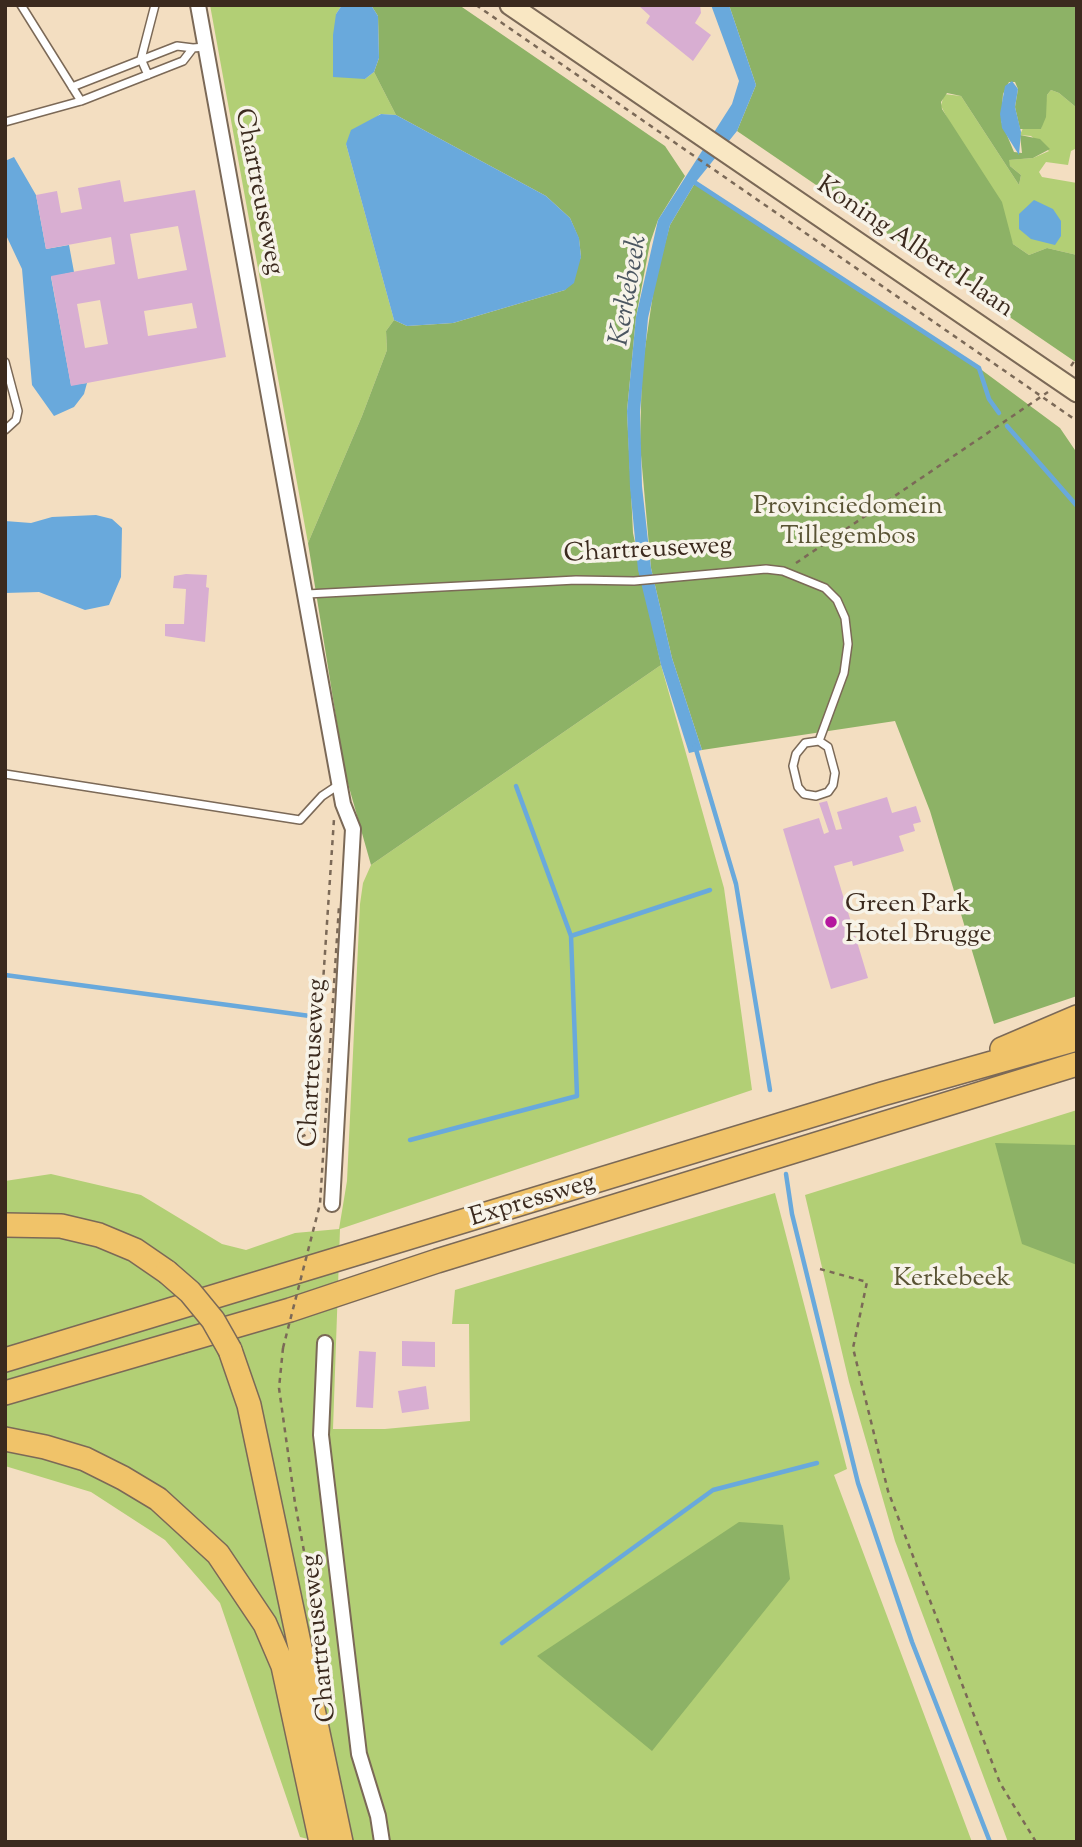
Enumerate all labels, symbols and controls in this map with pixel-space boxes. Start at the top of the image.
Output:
street label: Chartreuseweg [226,106,288,278]
street label: Koning Albert I-laan [810,172,1018,326]
water label: Kerkebeek [605,233,657,349]
park label: Provinciedomein Tillegembos [753,493,943,554]
street label: Chartreuseweg [563,532,733,572]
place label: Green Park Hotel Brugge [845,891,992,953]
marker: Green Park Hotel Brugge [823,914,839,930]
street label: Chartreuseweg [295,978,335,1148]
street label: Expressweg [466,1168,600,1236]
park label: Kerkebeek [893,1265,1011,1297]
street label: Chartreuseweg [297,1552,345,1724]

